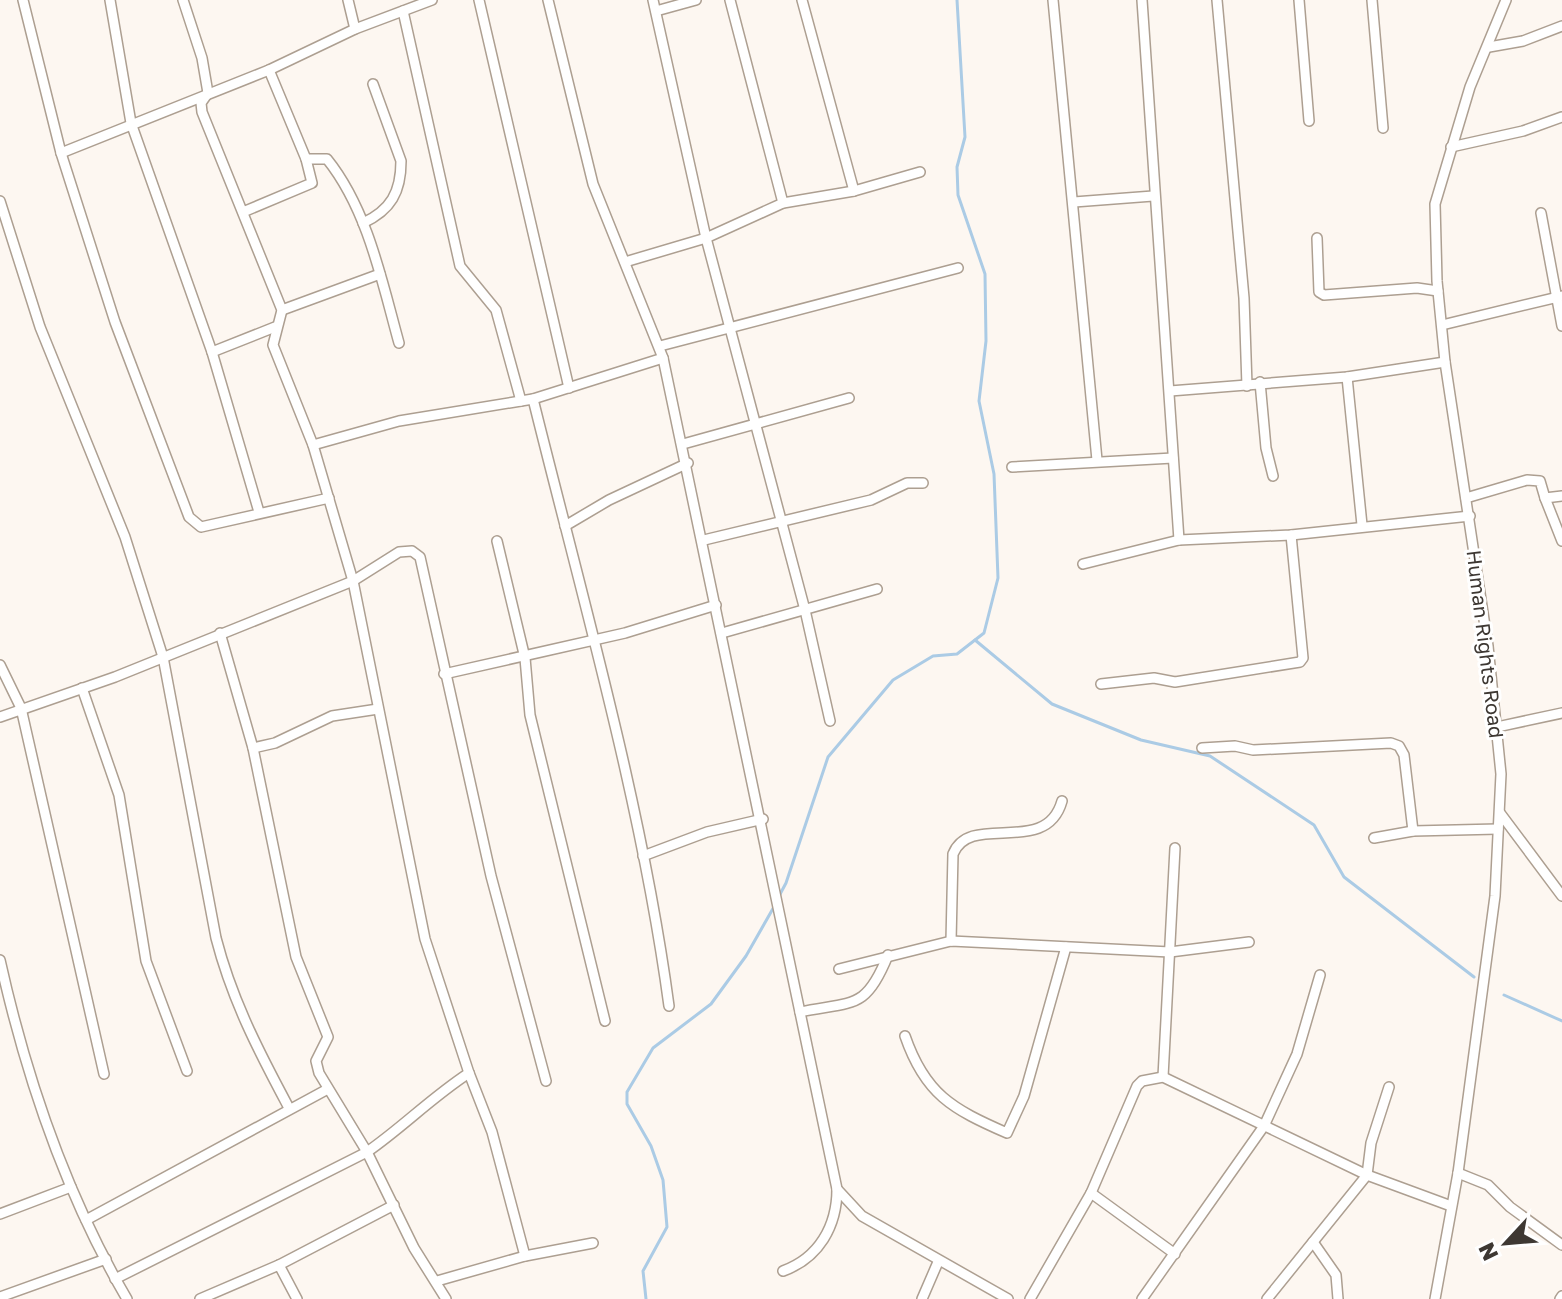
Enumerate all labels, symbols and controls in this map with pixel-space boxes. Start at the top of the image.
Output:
street label: Human Rights Road [1463,548,1509,740]
north arrow [1466,1203,1546,1283]
text: N [1472,1239,1503,1265]

